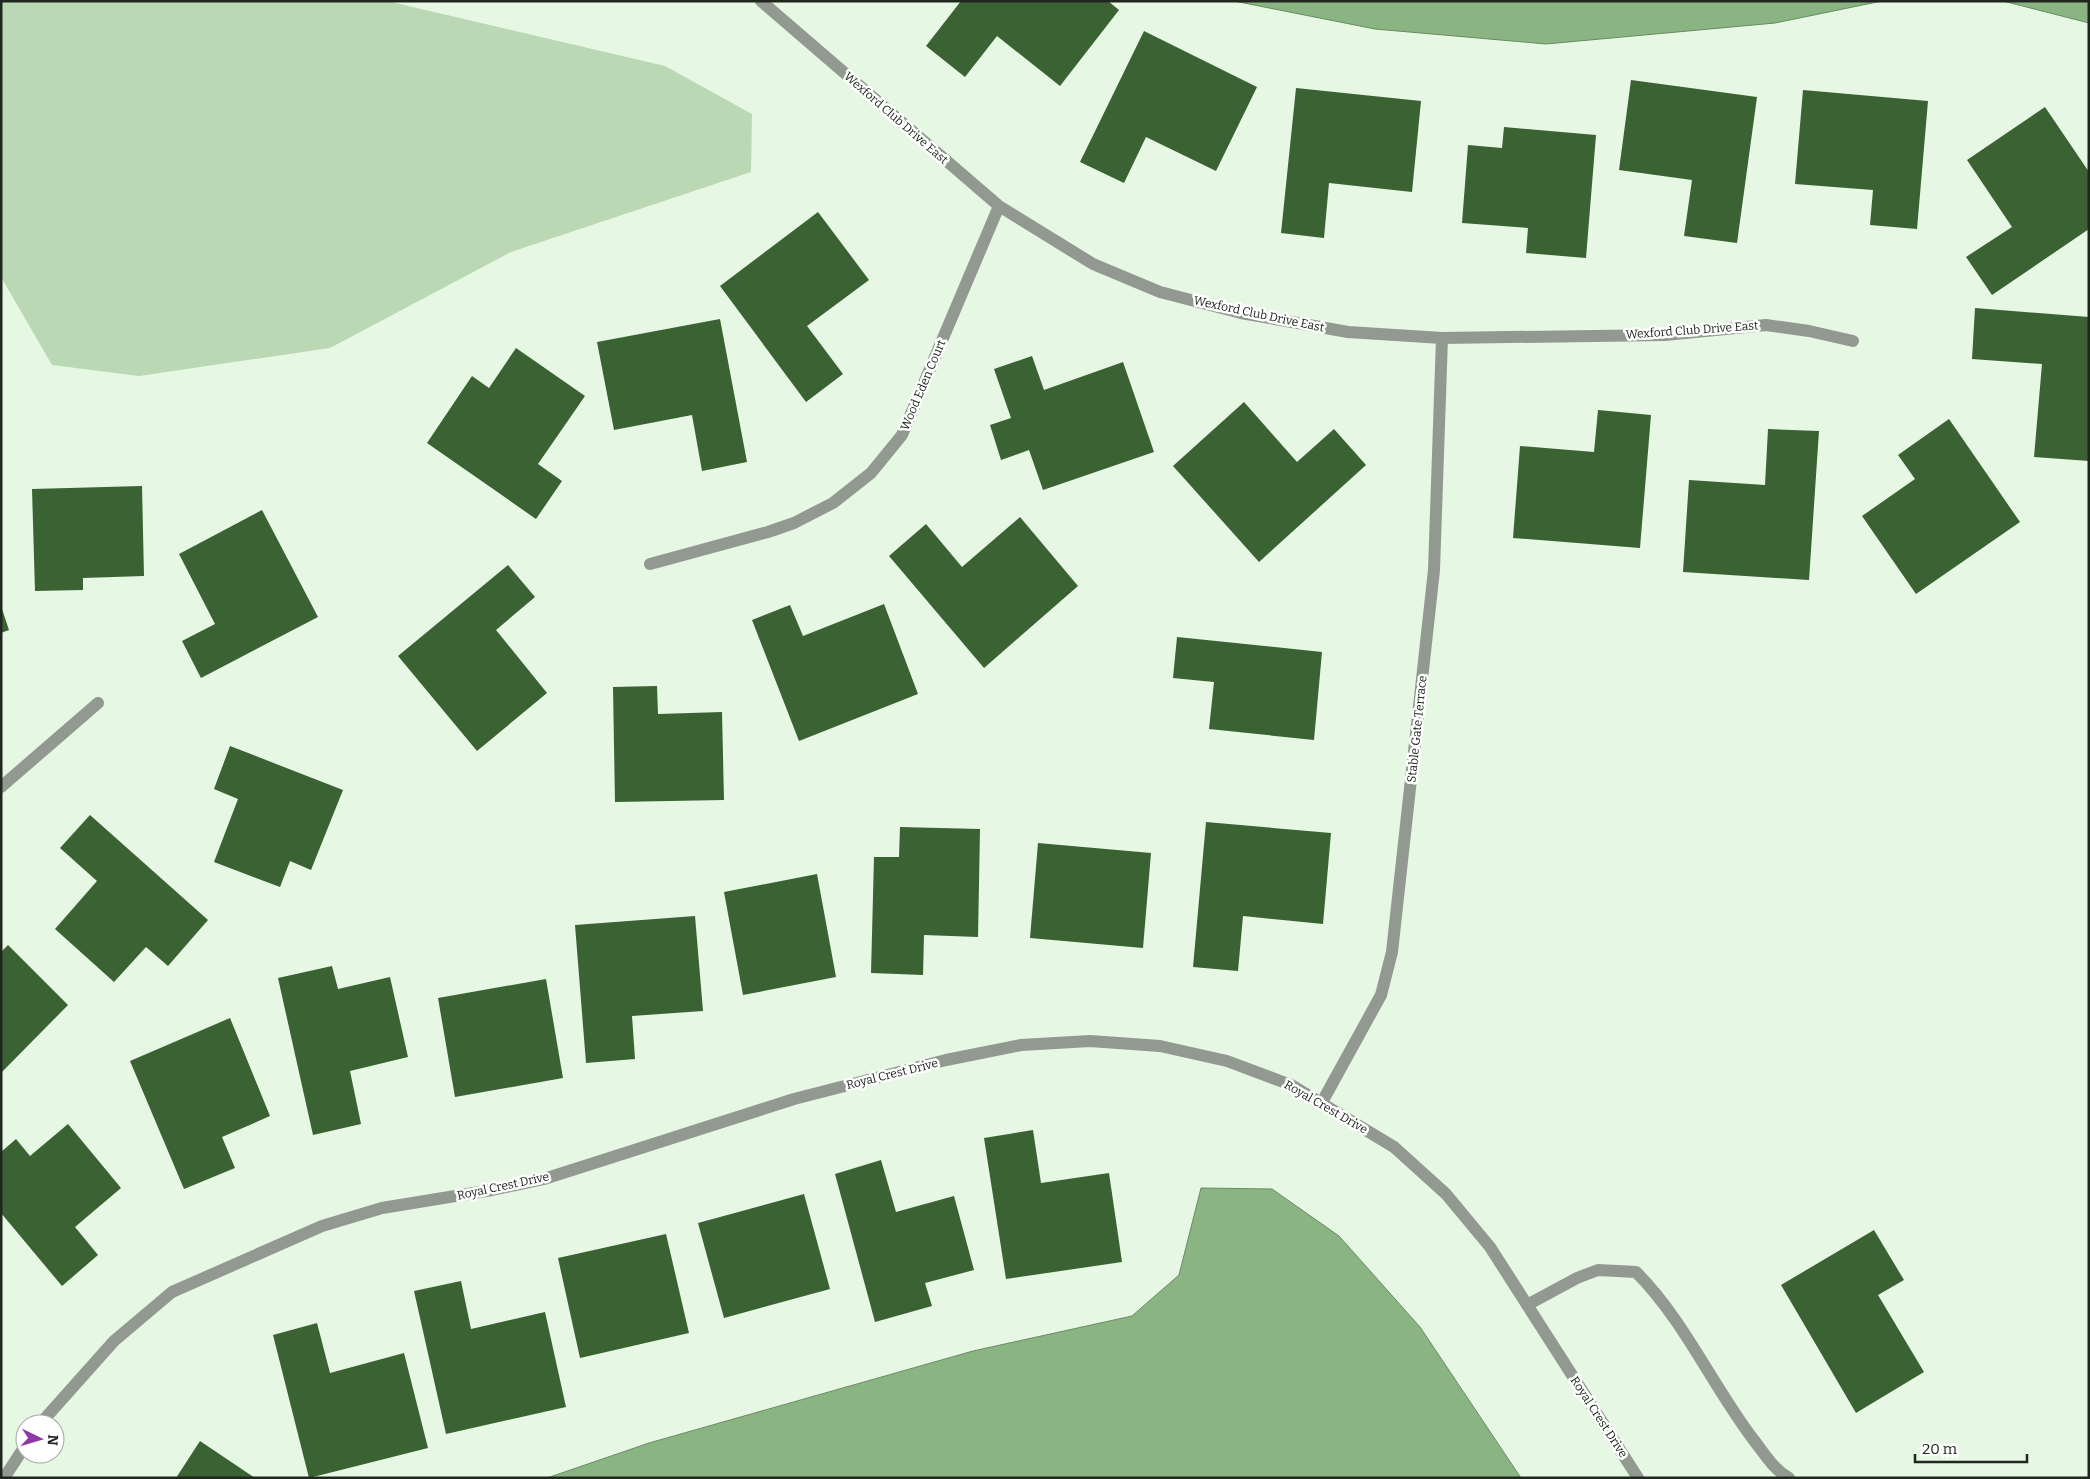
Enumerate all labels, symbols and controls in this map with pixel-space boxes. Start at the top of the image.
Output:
street label: Wexford Club Drive East [841,69,951,167]
street label: Wexford Club Drive East [1192,293,1326,335]
street label: Wexford Club Drive East [1625,318,1759,342]
street label: Wood Eden Court [898,337,949,432]
street label: Stable Gate Terrace [1404,675,1430,783]
street label: Royal Crest Drive [845,1056,939,1092]
street label: Royal Crest Drive [1282,1077,1370,1137]
street label: Royal Crest Drive [456,1169,550,1203]
street label: Royal Crest Drive [1568,1374,1630,1460]
north arrow [15,1414,65,1464]
scale bar [1915,1432,2028,1464]
text: N [43,1434,61,1446]
text: 20 m [1922,1440,1958,1458]

